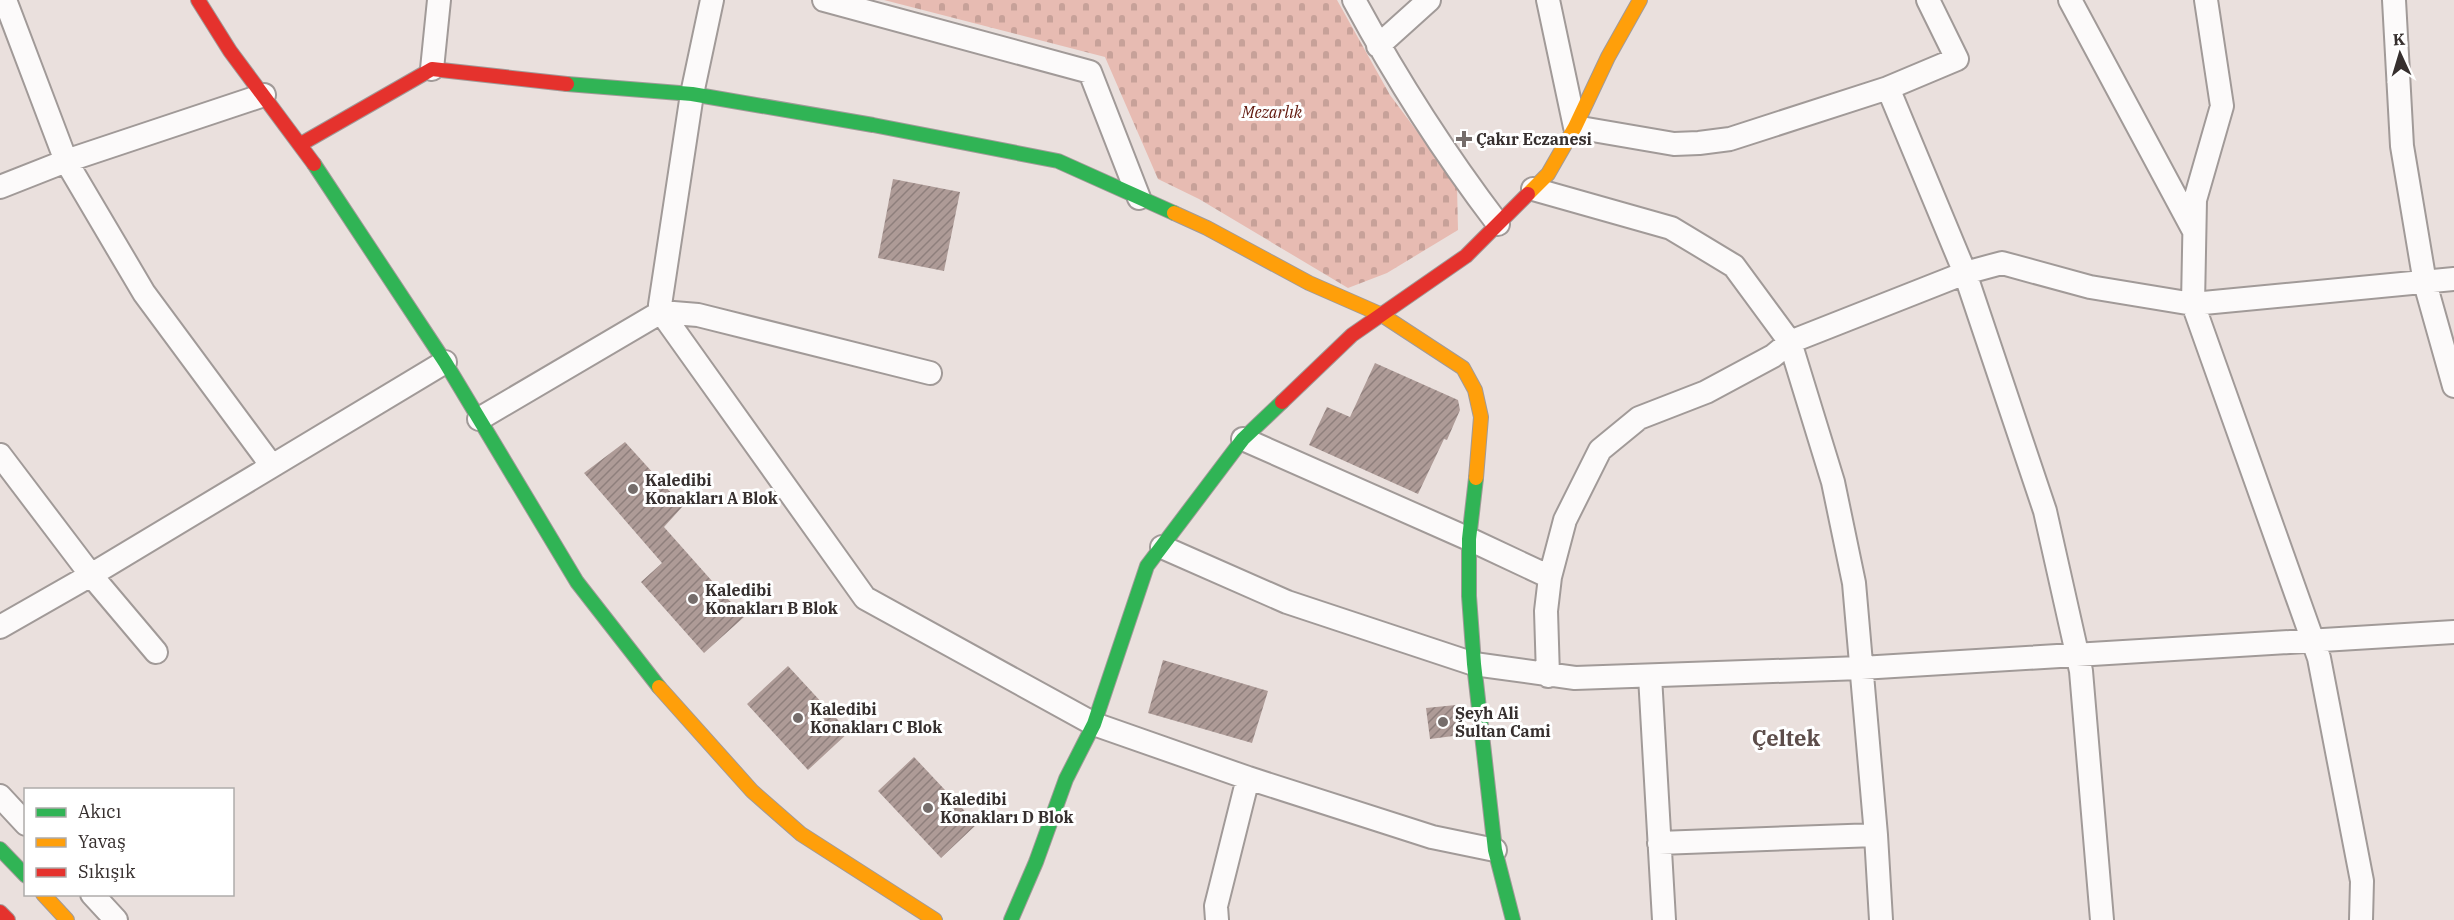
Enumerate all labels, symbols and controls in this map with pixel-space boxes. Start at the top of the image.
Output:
north arrow [2370,24,2430,84]
text: K [2392,29,2406,49]
park label: Mezarlık [1241,102,1303,122]
place label: Çakır Eczanesi [1476,129,1592,149]
marker: Çakır Eczanesi [1457,132,1471,146]
place label: Kaledibi Konakları A Blok [645,470,778,508]
marker: Kaledibi Konakları A Blok [626,482,640,496]
place label: Kaledibi Konakları B Blok [705,580,838,618]
marker: Kaledibi Konakları B Blok [686,592,700,606]
place label: Kaledibi Konakları C Blok [810,699,942,737]
place label: Şeyh Ali Sultan Cami [1455,703,1551,741]
marker: Kaledibi Konakları C Blok [791,711,805,725]
marker: Şeyh Ali Sultan Cami [1436,715,1450,729]
district label: Çeltek [1752,723,1820,752]
legend [24,788,234,896]
place label: Kaledibi Konakları D Blok [940,789,1074,827]
text: Akıcı [78,800,122,823]
marker: Kaledibi Konakları D Blok [921,801,935,815]
text: Yavaş [78,830,126,853]
text: Sıkışık [78,860,136,883]

